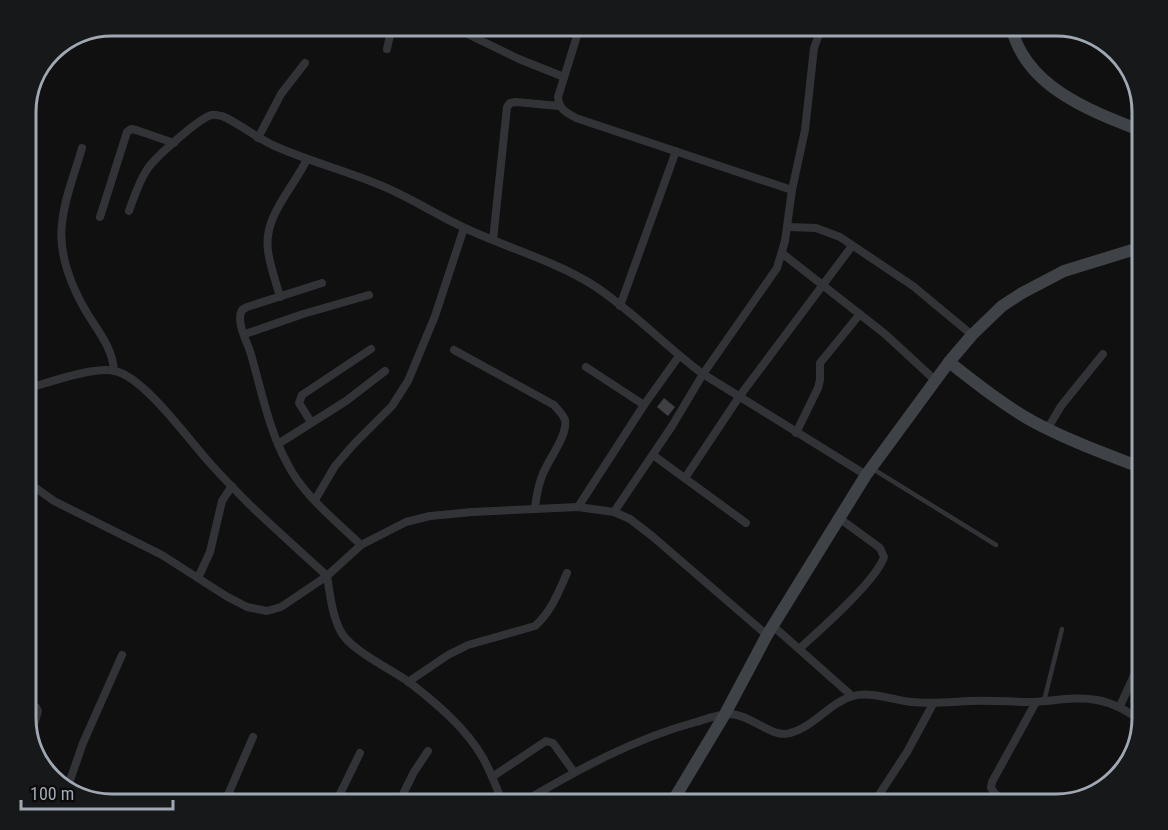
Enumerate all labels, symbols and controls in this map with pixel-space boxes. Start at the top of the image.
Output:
scale bar [21,773,172,811]
text: 100 m [30,783,74,804]

